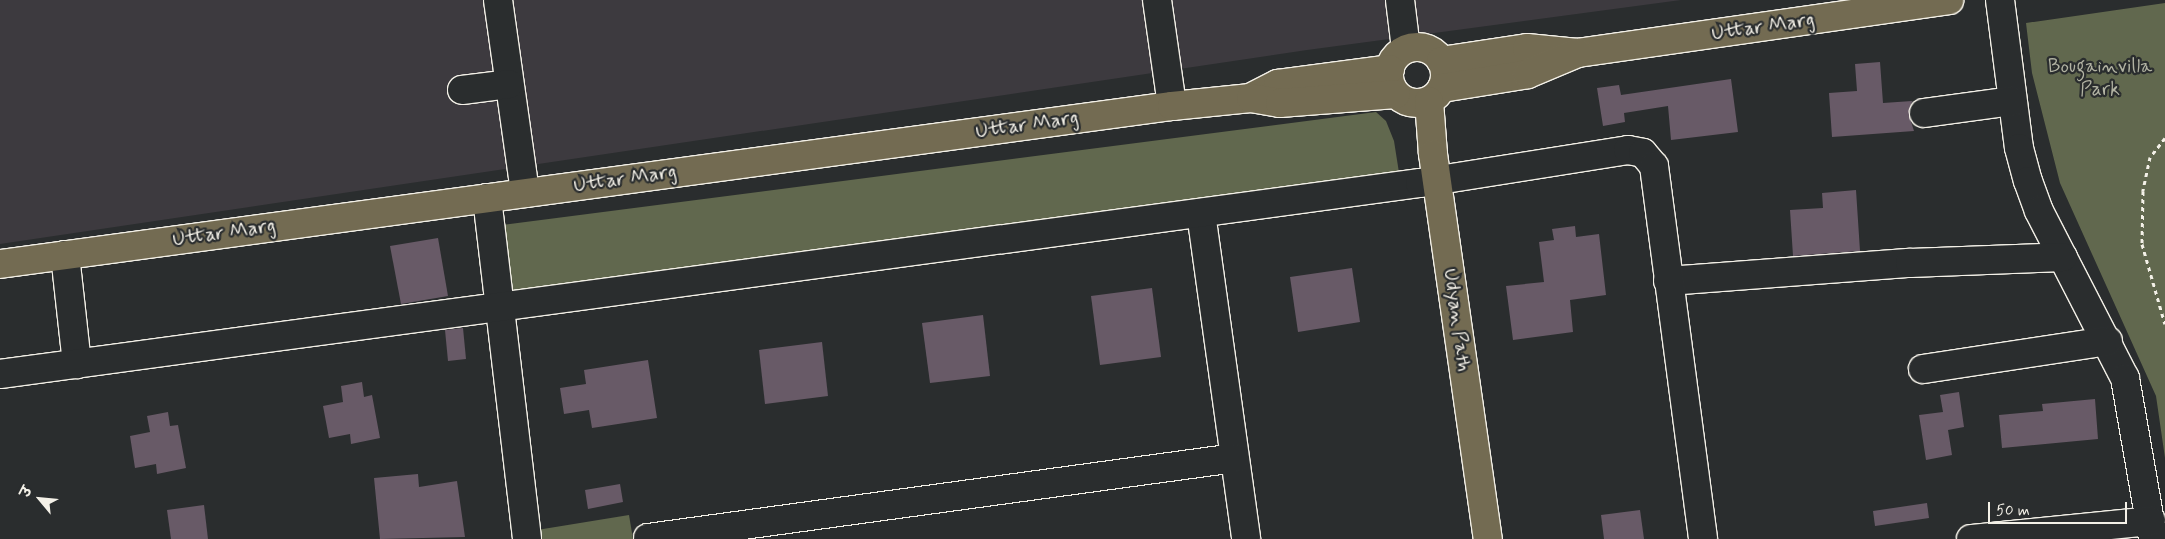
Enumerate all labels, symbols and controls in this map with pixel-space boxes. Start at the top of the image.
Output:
street label: Uttar Marg [1710,8,1816,46]
park label: Bougainvilla Park [2048,55,2152,102]
street label: Uttar Marg [974,106,1080,144]
street label: Uttar Marg [572,160,678,198]
street label: Uttar Marg [171,214,277,252]
street label: Udyan Path [1438,268,1476,372]
north arrow [15,474,65,524]
text: उ [17,484,37,500]
scale bar [1990,492,2129,524]
text: 50 m [1996,501,2030,521]

